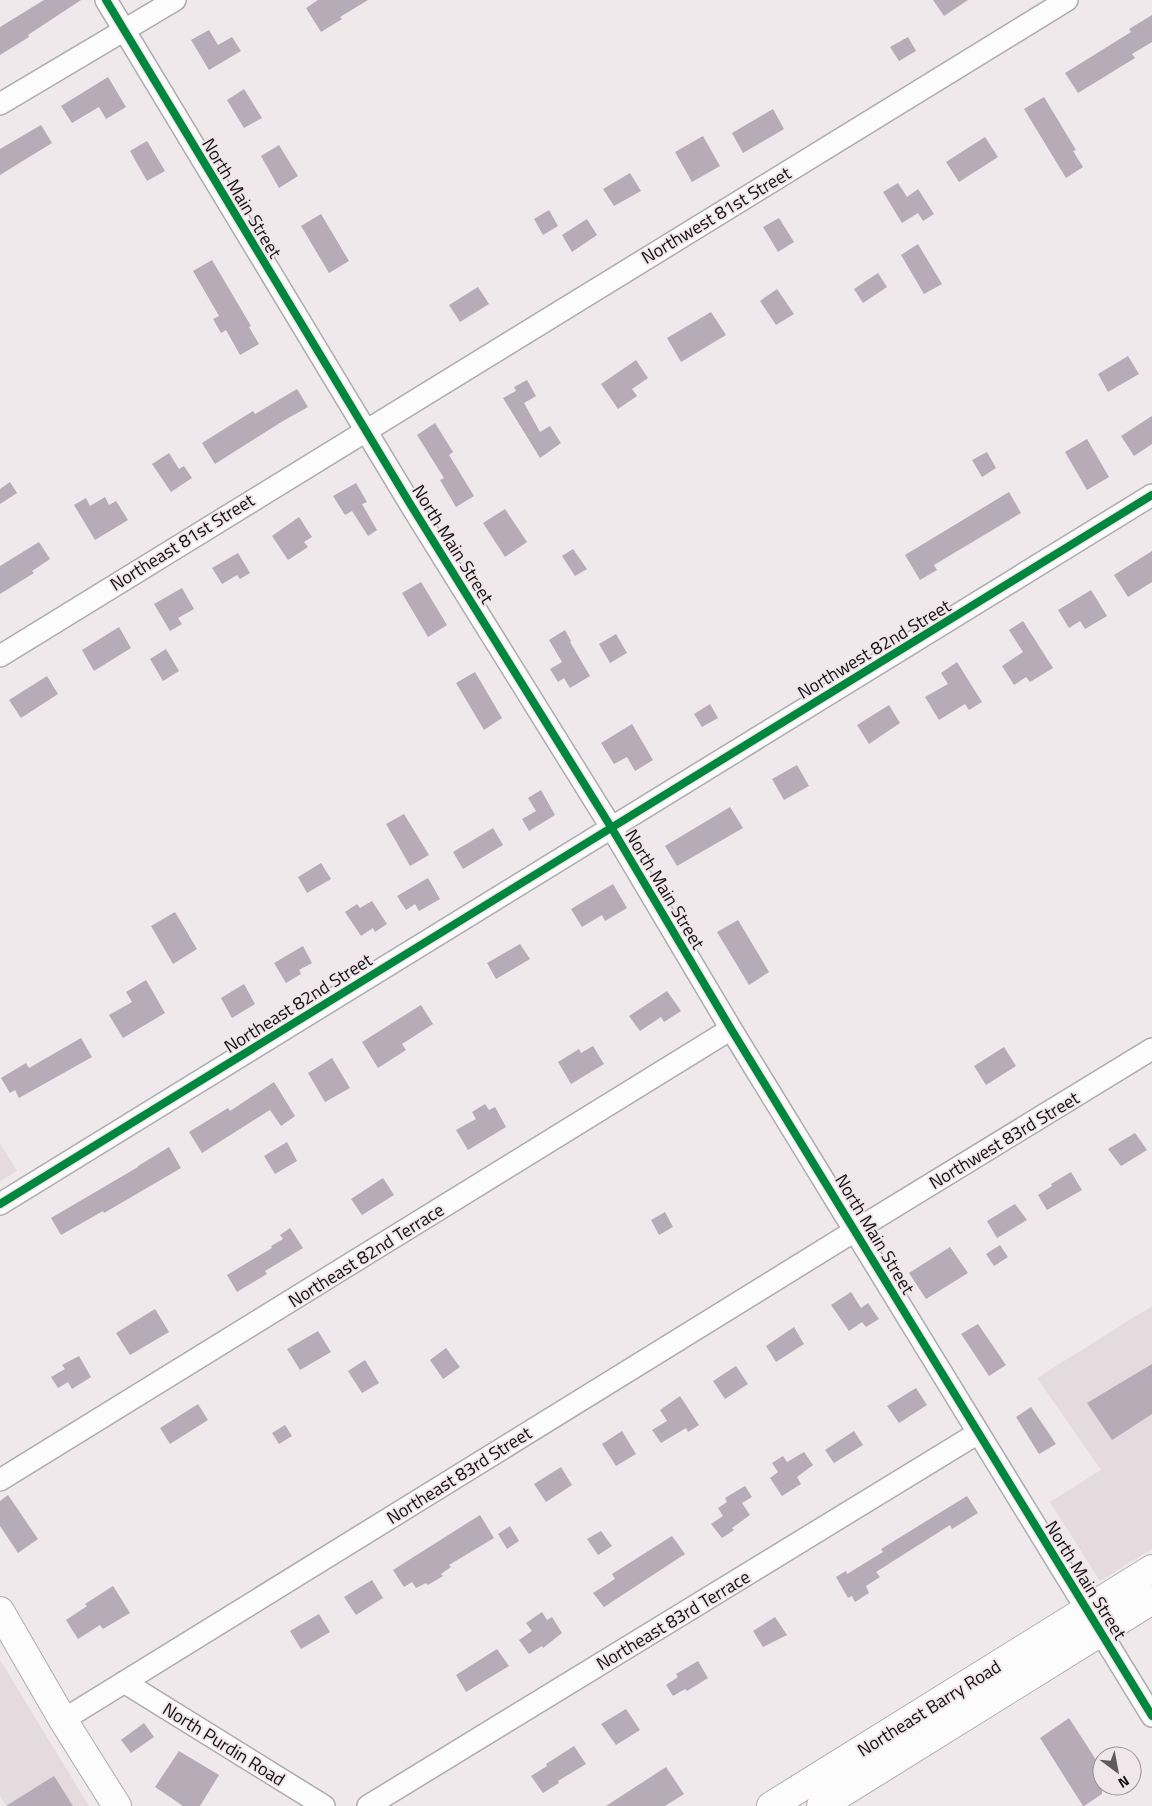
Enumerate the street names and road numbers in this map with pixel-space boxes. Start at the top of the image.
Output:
street label: North Main Street [195,133,289,264]
street label: Northwest 81st Street [636,159,797,270]
street label: North Main Street [406,479,501,609]
street label: Northeast 81st Street [105,486,260,597]
street label: Northwest 82nd Street [792,592,956,706]
street label: North Main Street [618,824,712,955]
street label: Northeast 82nd Street [219,946,378,1060]
street label: Northwest 83rd Street [924,1084,1085,1196]
street label: North Main Street [828,1169,922,1300]
street label: Northeast 82nd Terrace [283,1196,449,1314]
street label: Northeast 83rd Street [381,1419,537,1531]
street label: North Main Street [1039,1515,1134,1645]
street label: Northeast 83rd Terrace [591,1563,755,1677]
street label: Northeast Barry Road [852,1653,1006,1763]
street label: North Purdin Road [157,1695,291,1793]

